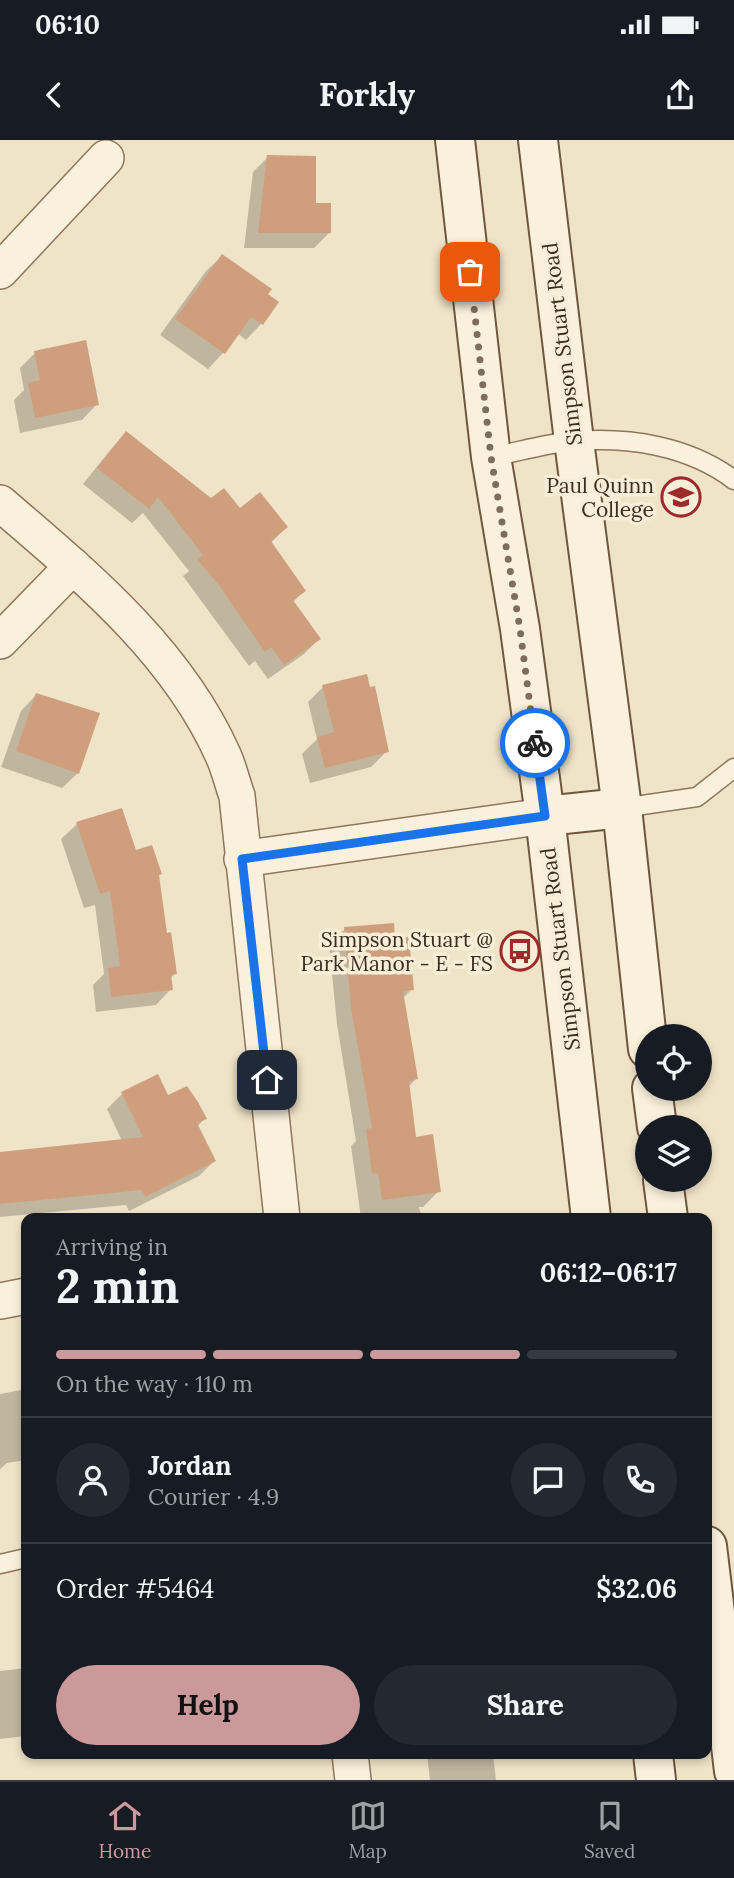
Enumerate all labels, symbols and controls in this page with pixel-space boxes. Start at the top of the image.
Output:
text: 06:10 [35,8,100,41]
text: Forkly [319,74,415,115]
icon: back [35,76,73,114]
icon: share [661,76,699,114]
street label: Simpson Stuart Road [536,241,588,447]
pin [440,242,500,302]
icon: bag [451,253,489,291]
place label: Paul Quinn College [546,472,654,523]
school or university icon: Paul Quinn College [660,476,702,518]
courier [500,708,570,778]
icon: bike [516,724,554,762]
street label: Simpson Stuart Road [534,846,586,1052]
place label: Simpson Stuart @ Park Manor - E - FS [300,926,493,977]
bus stop icon: Simpson Stuart @ Park Manor - E - FS [499,930,541,972]
map controls [635,1024,712,1192]
button: locate [635,1024,712,1101]
pin [237,1050,297,1110]
icon: home [248,1061,286,1099]
button: layers [635,1115,712,1192]
text: Arriving in [56,1232,168,1261]
text: 06:12–06:17 [540,1256,677,1289]
text: 2 min [56,1257,179,1316]
text: On the way · 110 m [56,1369,253,1398]
button: person [56,1443,130,1517]
button: chat [511,1443,585,1517]
button: phone [603,1443,677,1517]
text: Jordan [148,1449,232,1482]
text: Courier · 4.9 [148,1482,279,1511]
text: Order #5464 [56,1572,214,1605]
text: $32.06 [596,1572,677,1605]
button: Help [56,1665,360,1745]
button: Share [374,1665,677,1745]
tab: Home [99,1797,151,1863]
tab: Map [348,1797,387,1863]
tab: Saved [584,1797,635,1863]

